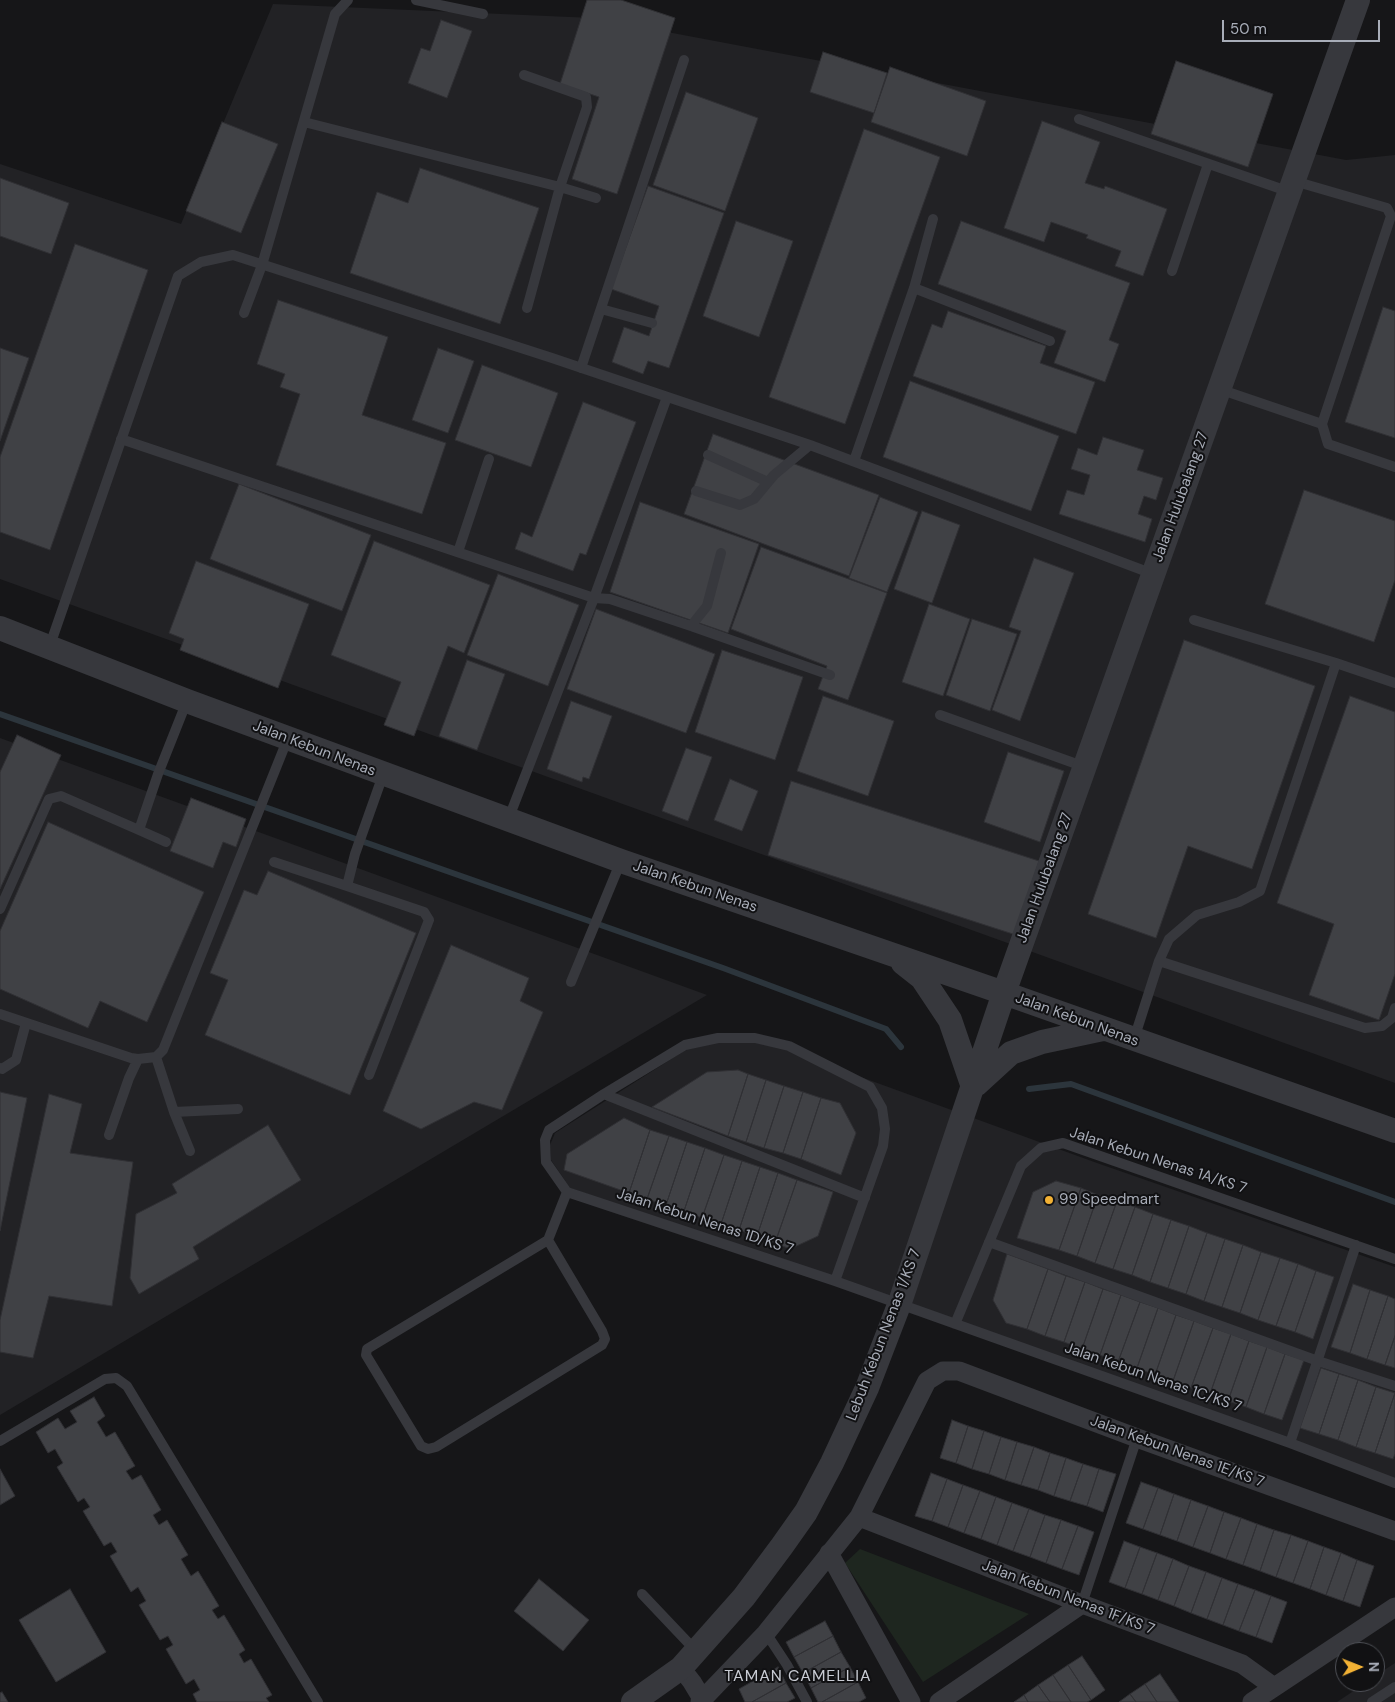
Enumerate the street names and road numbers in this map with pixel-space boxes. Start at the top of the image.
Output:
street label: Jalan Hulubalang 27 [1149,430,1213,564]
street label: Jalan Kebun Nenas [250,717,378,781]
street label: Jalan Hulubalang 27 [1013,811,1077,945]
street label: Jalan Kebun Nenas [630,857,760,917]
street label: Jalan Kebun Nenas [1013,989,1141,1051]
street label: Jalan Kebun Nenas 1A/KS 7 [1067,1124,1249,1198]
street label: Jalan Kebun Nenas 1D/KS 7 [614,1185,796,1259]
street label: Lebuh Kebun Nenas 1/KS 7 [843,1247,925,1423]
street label: Jalan Kebun Nenas 1C/KS 7 [1062,1339,1244,1417]
street label: Jalan Kebun Nenas 1E/KS 7 [1088,1412,1266,1492]
street label: Jalan Kebun Nenas 1F/KS 7 [979,1557,1157,1639]

